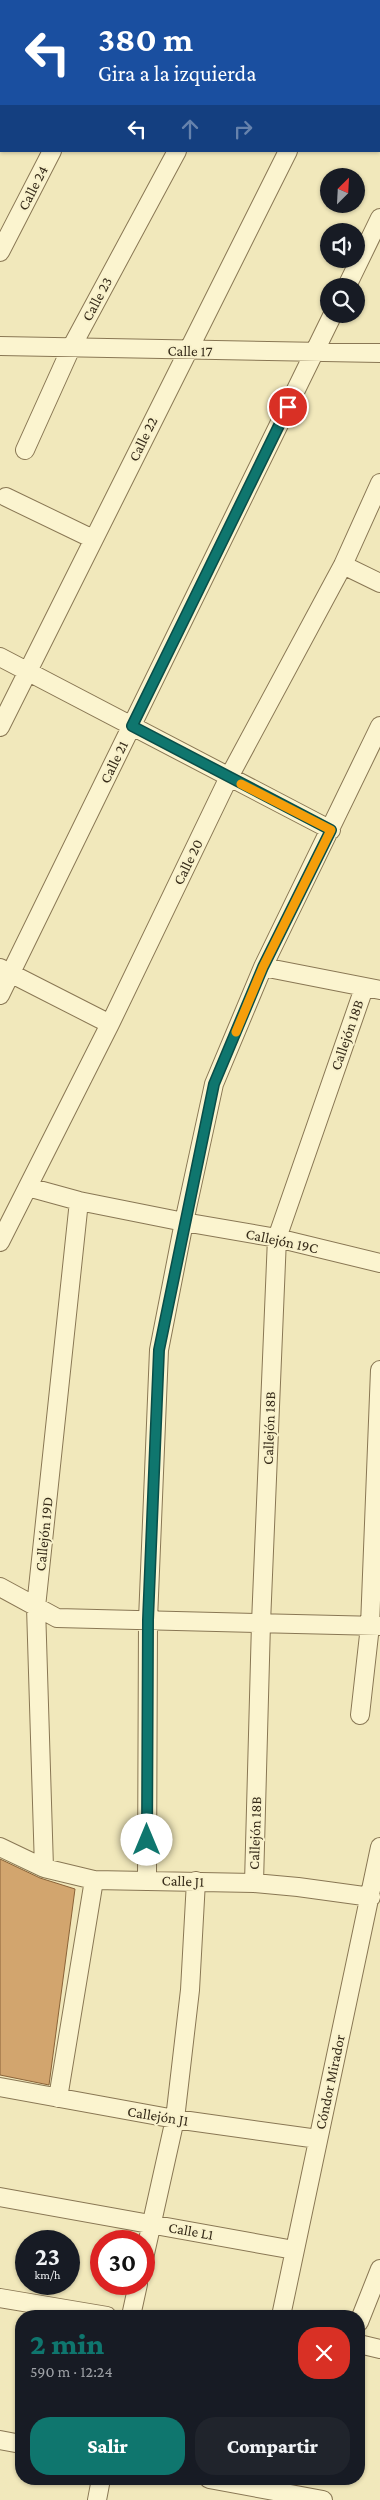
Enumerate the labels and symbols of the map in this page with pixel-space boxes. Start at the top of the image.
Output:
street label: Calle 24 [15,163,51,213]
north arrow [320,168,365,212]
street label: Calle 23 [79,274,115,324]
street label: Calle 17 [167,343,213,359]
pin [267,386,309,428]
street label: Calle 22 [125,414,161,464]
street label: Calle 21 [97,738,131,786]
street label: Calle 20 [170,837,206,887]
street label: Callejón 18B [327,998,367,1073]
street label: Callejón 19C [244,1226,320,1257]
street label: Callejón 18B [260,1391,279,1465]
street label: Callejón 19D [32,1496,57,1572]
street label: Callejón 18B [246,1796,265,1870]
position arrow [120,1813,172,1865]
street label: Calle J1 [161,1872,205,1891]
street label: Cóndor Mirador [312,2032,348,2131]
street label: Callejón J1 [126,2103,190,2130]
street label: Calle L1 [167,2219,215,2243]
speed limit sign: 30 [90,2230,155,2295]

